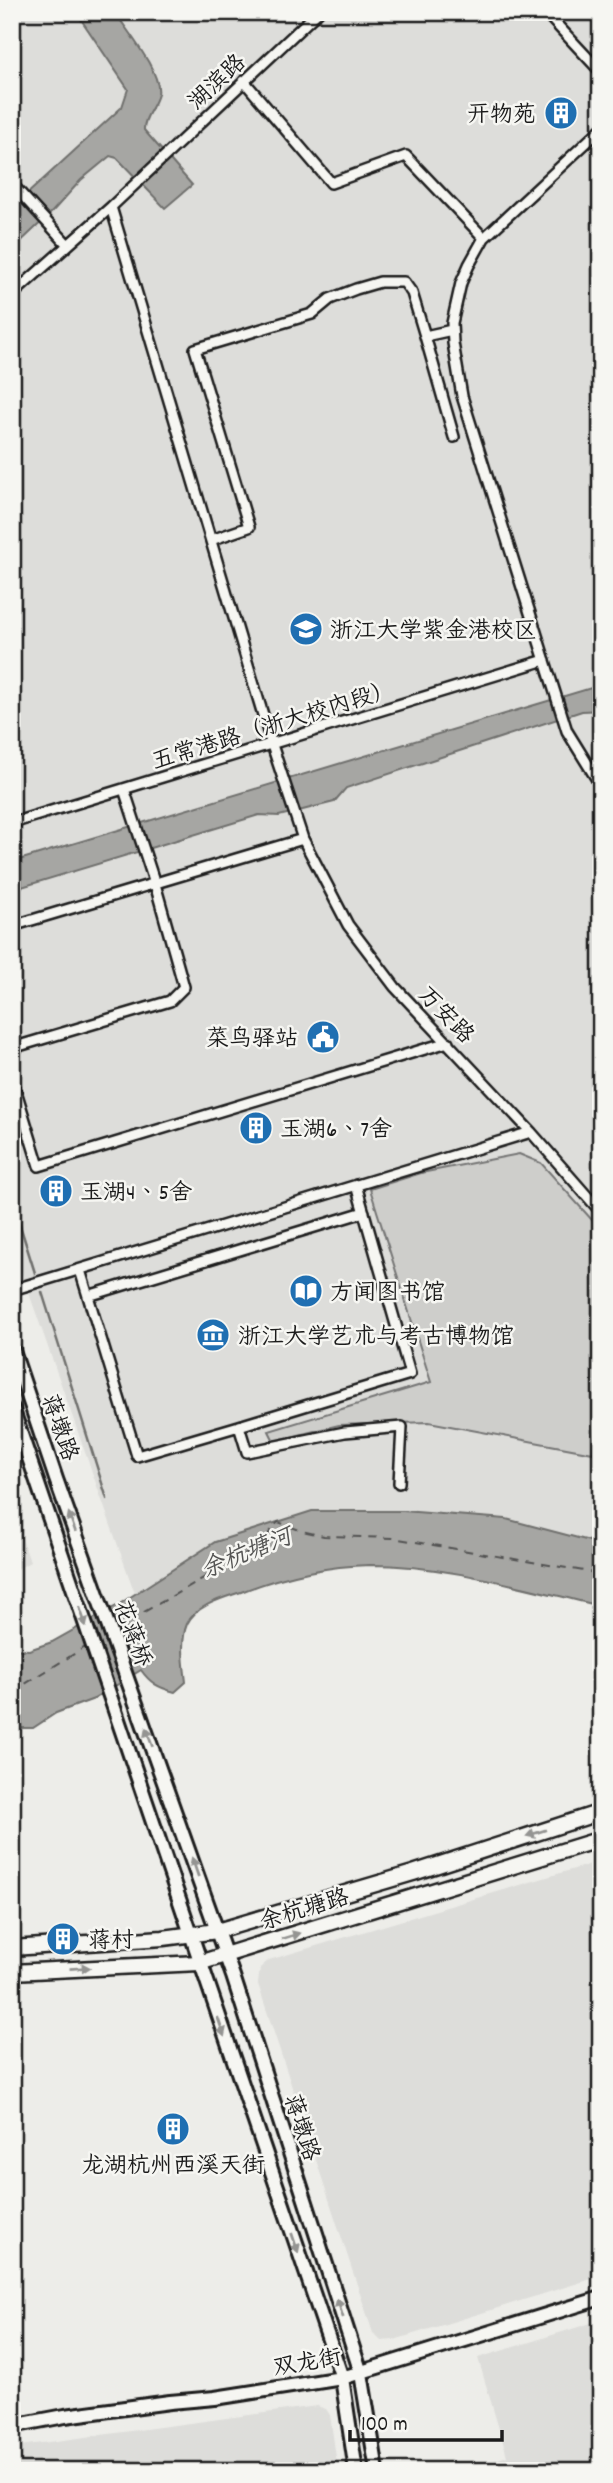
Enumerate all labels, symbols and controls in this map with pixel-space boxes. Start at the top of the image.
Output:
street label: 湖滨路 [182,48,255,119]
building icon: 开物苑 [542,94,580,132]
place label: 开物苑 [467,100,536,133]
school or university icon: 浙江大学紫金港校区 [287,610,325,648]
place label: 浙江大学紫金港校区 [330,616,537,649]
street label: 五常港路（浙大校内段） [148,675,400,780]
street label: 万安路 [409,980,480,1053]
public building icon: 菜鸟驿站 [304,1018,342,1056]
place label: 菜鸟驿站 [206,1024,298,1057]
building icon: 玉湖6、7舍 [237,1109,275,1147]
place label: 玉湖6、7舍 [280,1115,392,1148]
building icon: 玉湖4、5舍 [37,1172,75,1210]
place label: 玉湖4、5舍 [80,1178,192,1211]
library icon: 方闻图书馆 [287,1272,325,1310]
place label: 方闻图书馆 [330,1278,445,1311]
museum icon: 浙江大学艺术与考古博物馆 [194,1316,232,1354]
place label: 浙江大学艺术与考古博物馆 [238,1322,514,1355]
street label: 蒋墩路 [31,1390,85,1466]
one-way arrow [66,1512,77,1533]
water label: 余杭塘河 [196,1520,302,1589]
street label: 花蒋桥 [103,1596,158,1672]
one-way arrow [78,1607,89,1628]
one-way arrow [143,1726,154,1747]
one-way arrow [525,1829,546,1839]
one-way arrow [189,1856,200,1877]
street label: 余杭塘路 [256,1882,354,1941]
building icon: 蒋村 [44,1920,82,1958]
place label: 蒋村 [88,1926,134,1959]
one-way arrow [281,1930,302,1941]
one-way arrow [70,1963,92,1974]
one-way arrow [216,2017,227,2038]
street label: 蒋墩路 [273,2090,326,2166]
building icon: 龙湖杭州西溪天街 [154,2110,192,2148]
place label: 龙湖杭州西溪天街 [81,2151,265,2184]
one-way arrow [290,2232,301,2253]
one-way arrow [334,2298,345,2319]
street label: 双龙街 [271,2342,344,2387]
scale bar [350,2399,503,2443]
text: 100 m [361,2411,408,2441]

